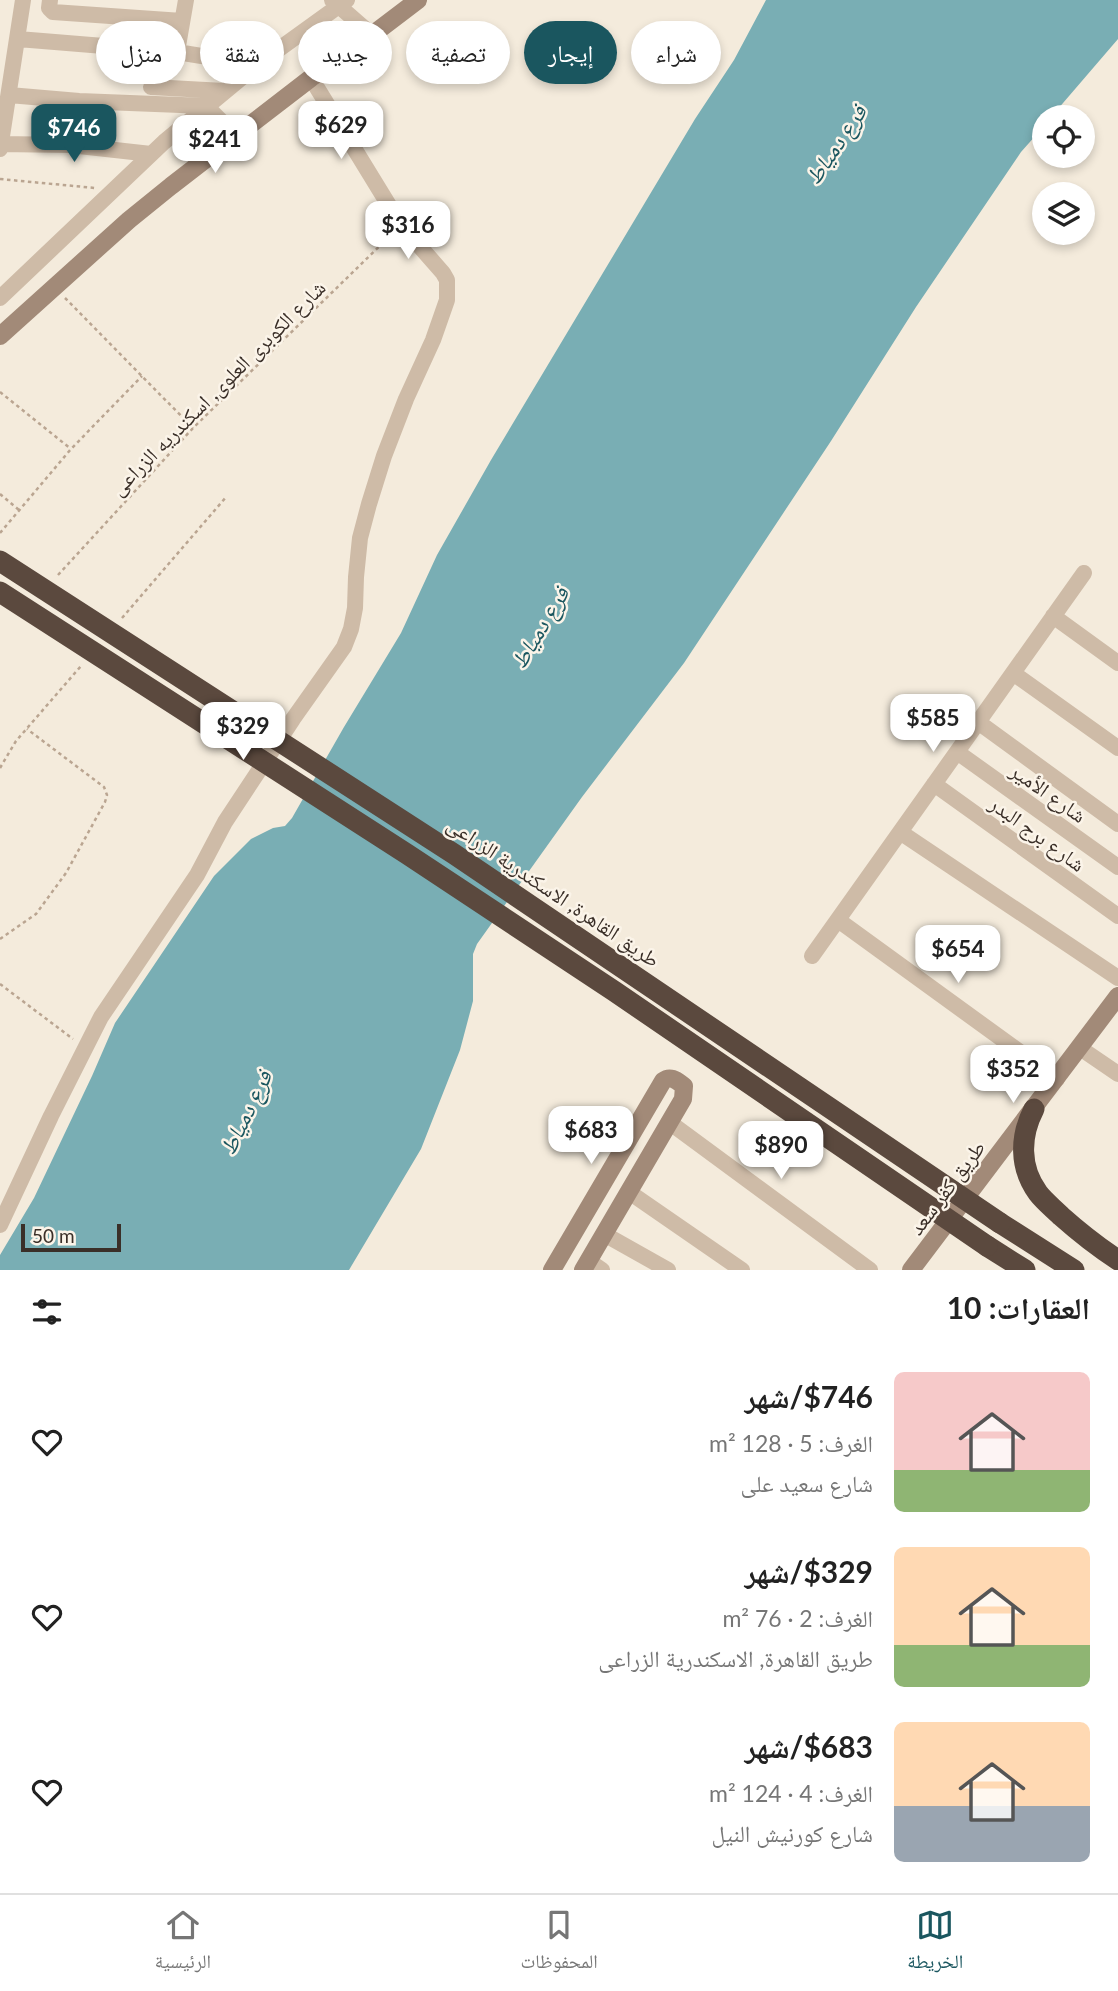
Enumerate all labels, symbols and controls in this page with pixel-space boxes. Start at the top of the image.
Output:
chip: منزل [96,21,186,84]
chip: شقة [200,21,284,84]
chip: جديد [298,21,392,84]
chip: تصفية [406,21,510,84]
chip: إيجار [524,21,617,84]
chip: شراء [631,21,721,84]
water label: فرع دمياط [798,98,874,190]
pin: $629 [300,102,382,161]
pin: $746 [33,104,115,164]
map controls [1032,105,1095,245]
button: locate [1032,105,1095,168]
text: $629 [314,110,368,138]
text: $746 [47,113,101,141]
pin: $241 [174,116,256,175]
text: $241 [188,124,242,152]
button: layers [1032,182,1095,245]
pin: $316 [367,202,449,261]
text: $316 [381,210,435,238]
street label: شارع الكوبرى العلوى, اسكندريه الزراعى [104,274,331,501]
water label: فرع دمياط [504,580,576,674]
pin: $585 [892,694,974,754]
pin: $329 [202,702,284,762]
text: $585 [906,703,960,731]
text: $329 [216,711,270,739]
street label: شارع الأمير [1004,756,1092,829]
street label: شارع برج البدر [983,789,1091,878]
street label: طريق القاهرة, الاسكندرية الزراعى [442,811,665,973]
pin: $654 [917,926,999,985]
text: $654 [931,934,985,962]
pin: $352 [972,1046,1054,1105]
text: $352 [986,1054,1040,1082]
water label: فرع دمياط [213,1065,280,1159]
pin: $683 [550,1106,632,1166]
text: $683 [564,1115,618,1143]
pin: $890 [740,1122,822,1181]
text: $890 [754,1130,808,1158]
street label: طريق كفر سعد [902,1135,991,1240]
scale bar [21,1221,121,1253]
text: 50 m [32,1224,75,1247]
text: العقارات: 10 [947,1289,1090,1325]
icon: filters [28,1293,66,1331]
text: $746/شهر [745,1378,873,1414]
icon: home [950,1400,1034,1484]
icon: heart [28,1423,66,1461]
text: الغرف: 5 · 128 m² [709,1429,873,1457]
text: شارع سعيد على [741,1469,873,1497]
text: $329/شهر [745,1553,873,1589]
icon: home [950,1575,1034,1659]
icon: heart [28,1598,66,1636]
text: الغرف: 2 · 76 m² [722,1604,873,1632]
text: طريق القاهرة, الاسكندرية الزراعى [598,1644,873,1672]
text: $683/شهر [745,1728,873,1764]
icon: home [950,1750,1034,1834]
icon: heart [28,1773,66,1811]
text: الغرف: 4 · 124 m² [709,1779,873,1807]
text: شارع كورنيش النيل [711,1819,873,1847]
tab: الرئيسية [155,1906,211,1980]
tab: المحفوظات [521,1906,598,1980]
tab: الخريطة [907,1906,963,1980]

